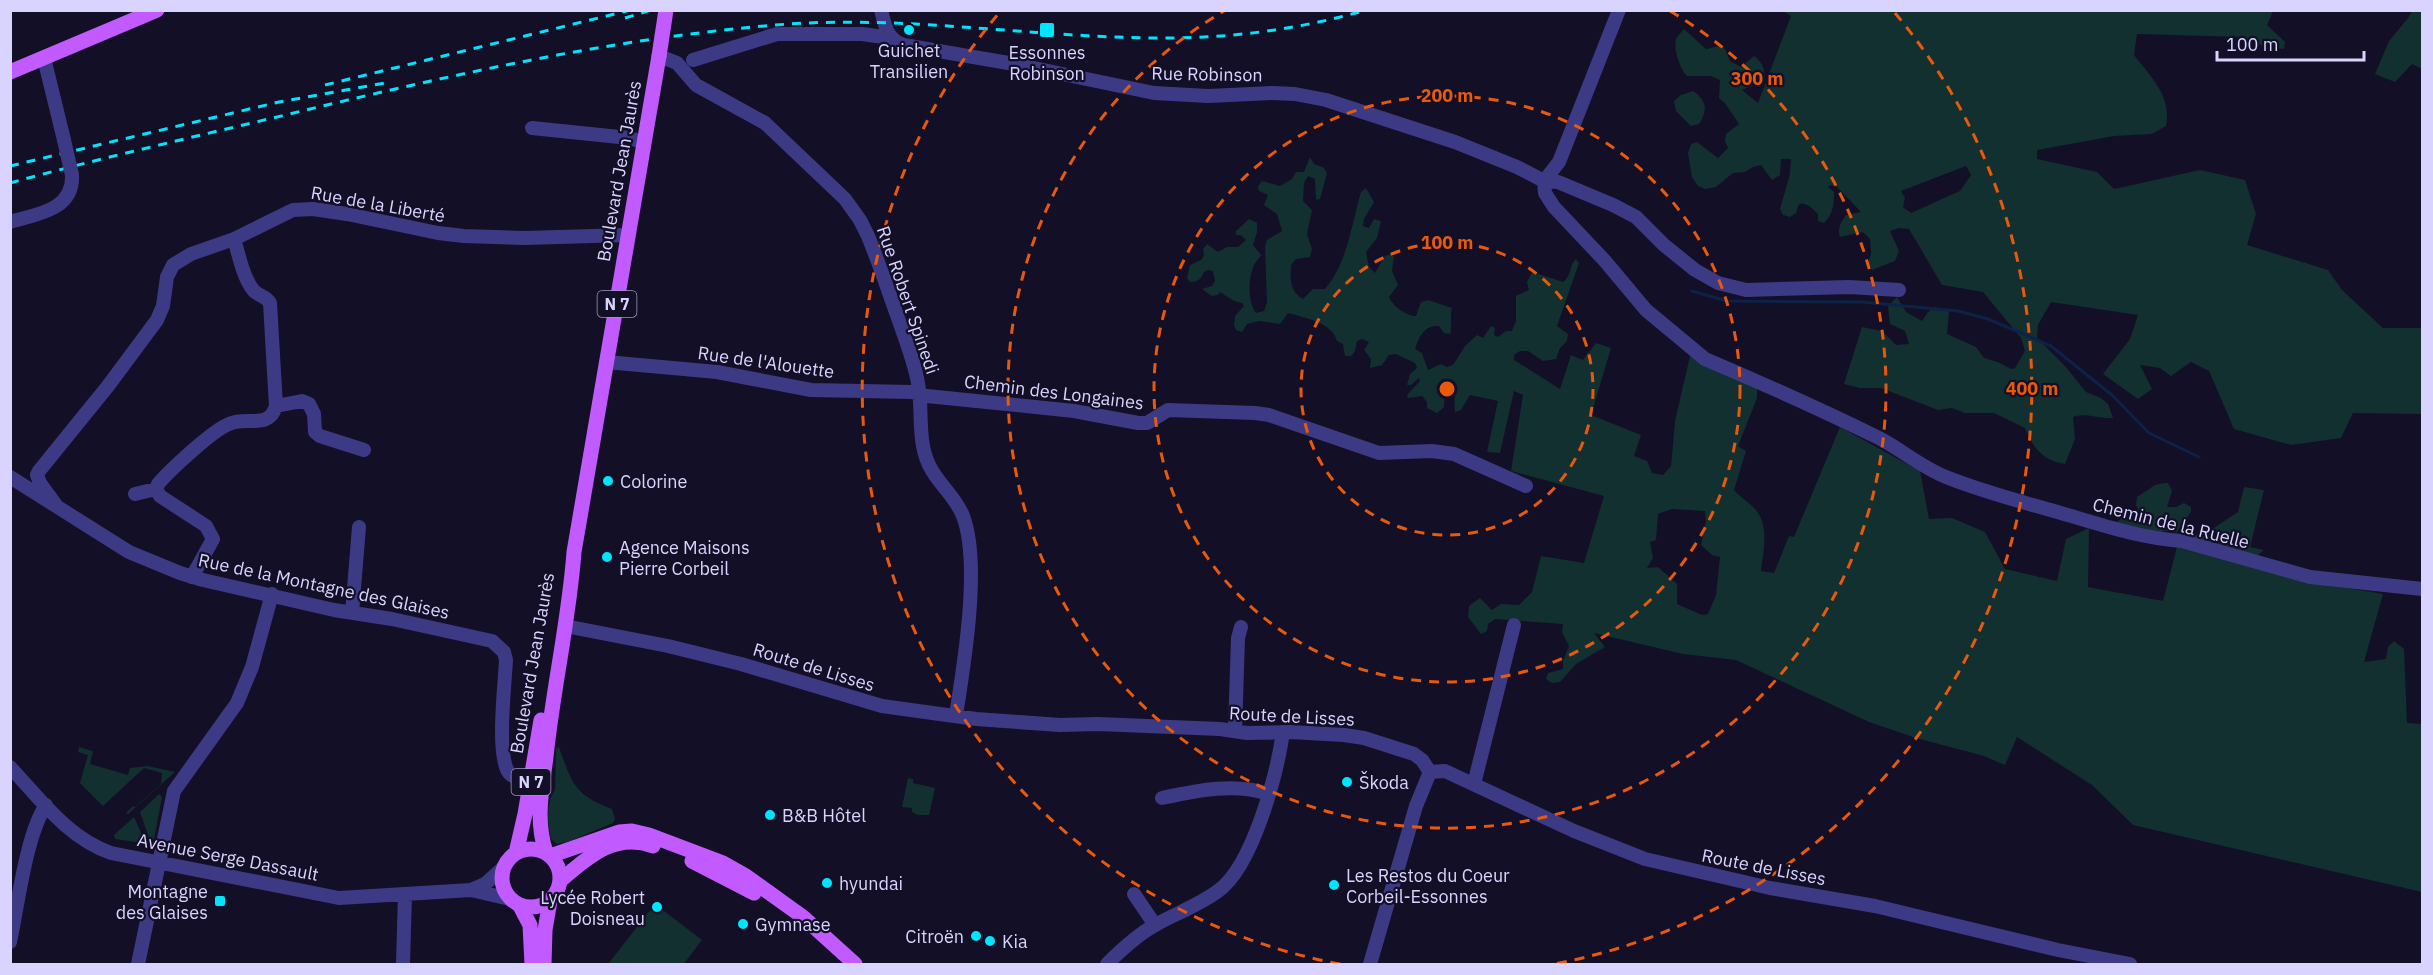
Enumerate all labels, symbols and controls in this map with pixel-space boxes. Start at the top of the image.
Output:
marker: Essonnes Robinson [1038,21,1056,39]
marker: Guichet Transilien [902,23,916,37]
scale bar [2217,24,2364,62]
text: 100 m [2226,33,2278,56]
place label: Guichet Transilien [870,39,948,83]
place label: Essonnes Robinson [1008,41,1086,85]
street label: Rue Robinson [1151,62,1263,86]
text: 300 m [1731,67,1783,90]
street label: Boulevard Jean Jaurès [592,79,646,263]
text: 200 m [1421,84,1473,107]
street label: Rue de la Liberté [309,181,447,227]
street label: Rue Robert Spinedi [872,223,944,377]
text: 100 m [1421,231,1473,254]
road number: N 7 [598,291,636,317]
street label: Rue de l'Alouette [696,341,836,383]
street label: Chemin des Longaines [963,370,1145,414]
text: 400 m [2006,377,2058,400]
centre of rings [1437,379,1457,399]
place label: Colorine [620,470,688,493]
marker: Colorine [601,474,615,488]
street label: Chemin de la Ruelle [2090,492,2252,554]
place label: Agence Maisons Pierre Corbeil [619,536,750,580]
street label: Rue de la Montagne des Glaises [196,548,452,624]
marker: Agence Maisons Pierre Corbeil [600,550,614,564]
street label: Boulevard Jean Jaurès [505,571,559,755]
street label: Route de Lisses [750,638,878,696]
street label: Route de Lisses [1228,701,1356,731]
road number: N 7 [512,769,550,795]
place label: Škoda [1359,770,1409,794]
marker: Škoda [1340,775,1354,789]
place label: B&B Hôtel [782,804,866,827]
marker: B&B Hôtel [763,808,777,822]
street label: Avenue Serge Dassault [135,828,321,886]
street label: Route de Lisses [1700,844,1828,890]
place label: Les Restos du Coeur Corbeil-Essonnes [1346,864,1510,908]
place label: hyundai [839,872,903,895]
marker: hyundai [820,876,834,890]
marker: Les Restos du Coeur Corbeil-Essonnes [1327,878,1341,892]
place label: Montagne des Glaises [116,880,208,924]
place label: Lycée Robert Doisneau [540,886,645,930]
marker: Montagne des Glaises [213,894,227,908]
marker: Lycée Robert Doisneau [650,900,664,914]
place label: Gymnase [755,913,831,936]
marker: Gymnase [736,917,750,931]
place label: Citroën [905,925,964,948]
marker: Citroën [969,929,983,943]
place label: Kia [1002,930,1028,953]
marker: Kia [983,934,997,948]

